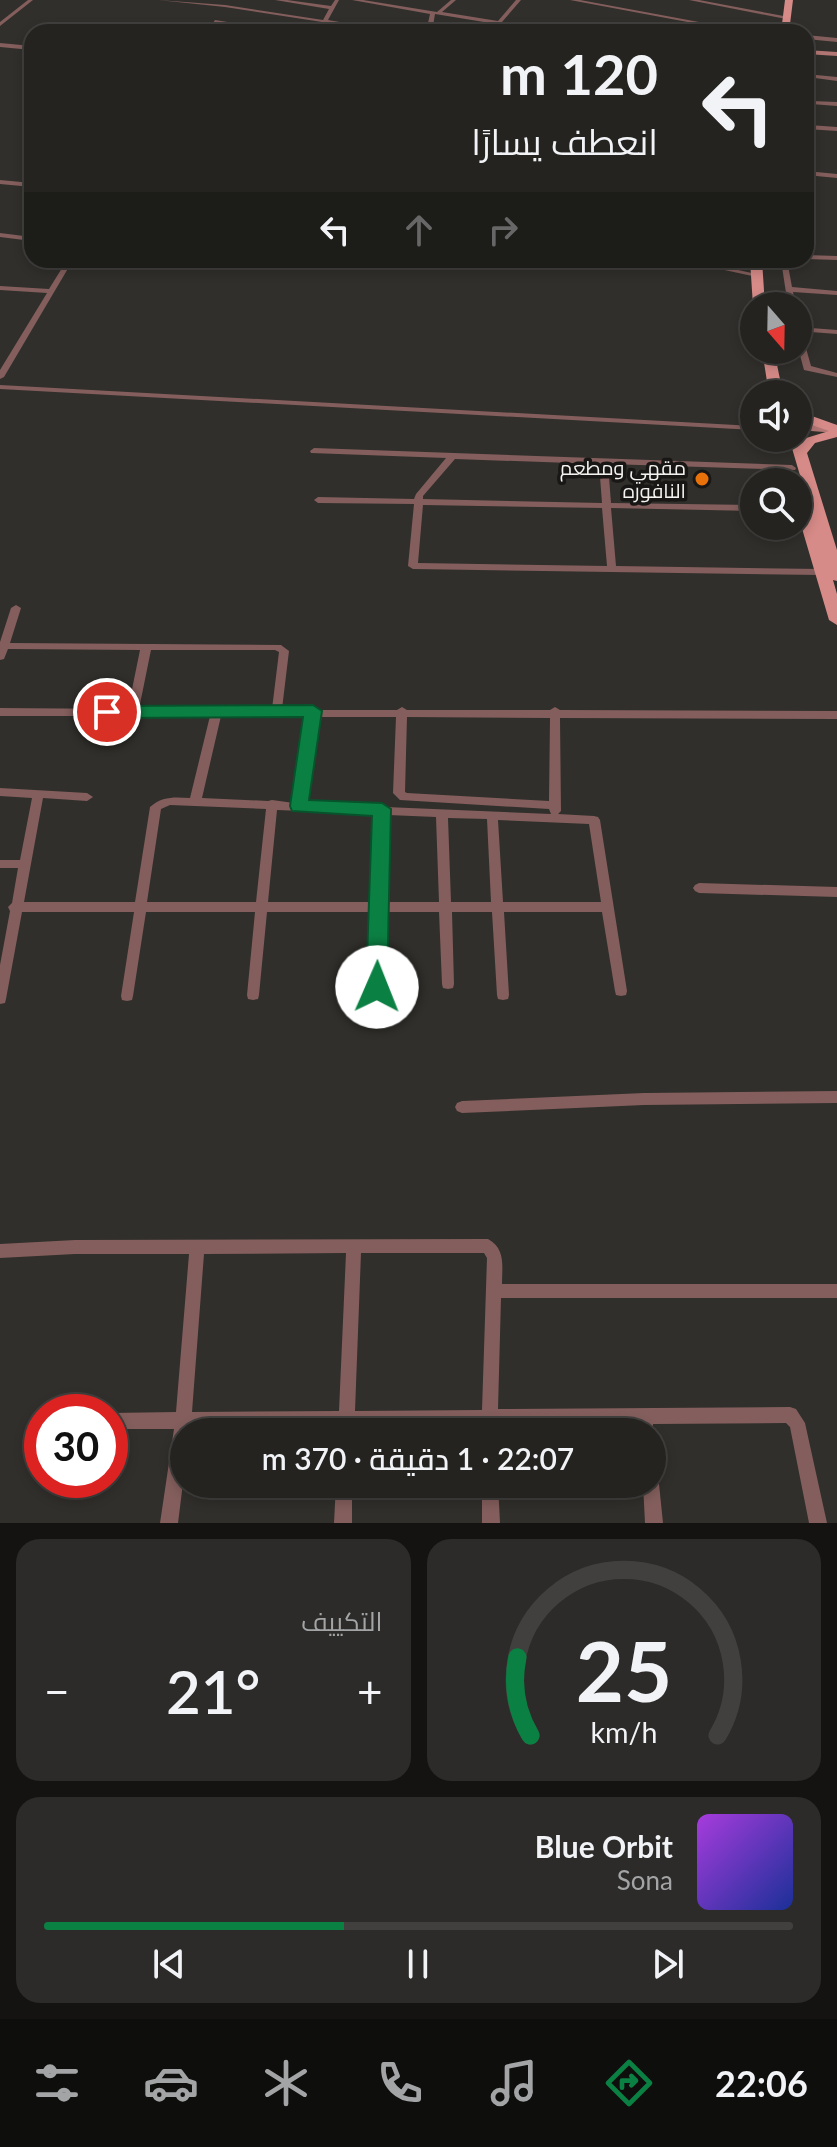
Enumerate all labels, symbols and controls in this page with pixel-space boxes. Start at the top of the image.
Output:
text: 120 m [500,40,658,107]
icon: left [686,56,790,160]
text: انعطف يسارًا [471,119,658,163]
icon: left [313,208,357,252]
icon: ahead [397,208,441,252]
icon: right [481,208,525,252]
north arrow [740,292,812,364]
map controls [740,292,812,540]
button: sound [740,380,812,452]
place label: مقهي ومطعم النافوره [560,455,686,503]
button: search [740,468,812,540]
marker: مقهي ومطعم النافوره [693,470,711,488]
pin [73,678,141,746]
icon: arrive [85,690,129,734]
position arrow [335,945,419,1029]
speed limit sign: 30 [24,1394,128,1498]
text: 22:07 · 1 دقيقة · 370 m [262,1440,574,1476]
text: التكييف [301,1605,383,1637]
text: 25 [576,1620,672,1720]
text: 21° [166,1655,261,1727]
text: − [44,1665,70,1717]
text: + [357,1665,383,1717]
text: km/h [590,1715,657,1749]
text: Blue Orbit [535,1828,673,1864]
text: Sona [617,1864,673,1896]
icon: previous [147,1942,191,1986]
icon: pause [396,1942,440,1986]
icon: next [646,1942,690,1986]
icon: filters [29,2055,85,2111]
icon: car [143,2055,199,2111]
icon: climate [258,2055,314,2111]
icon: phone [372,2055,428,2111]
icon: music [486,2055,542,2111]
icon: directions [601,2055,657,2111]
text: 22:06 [715,2061,808,2105]

